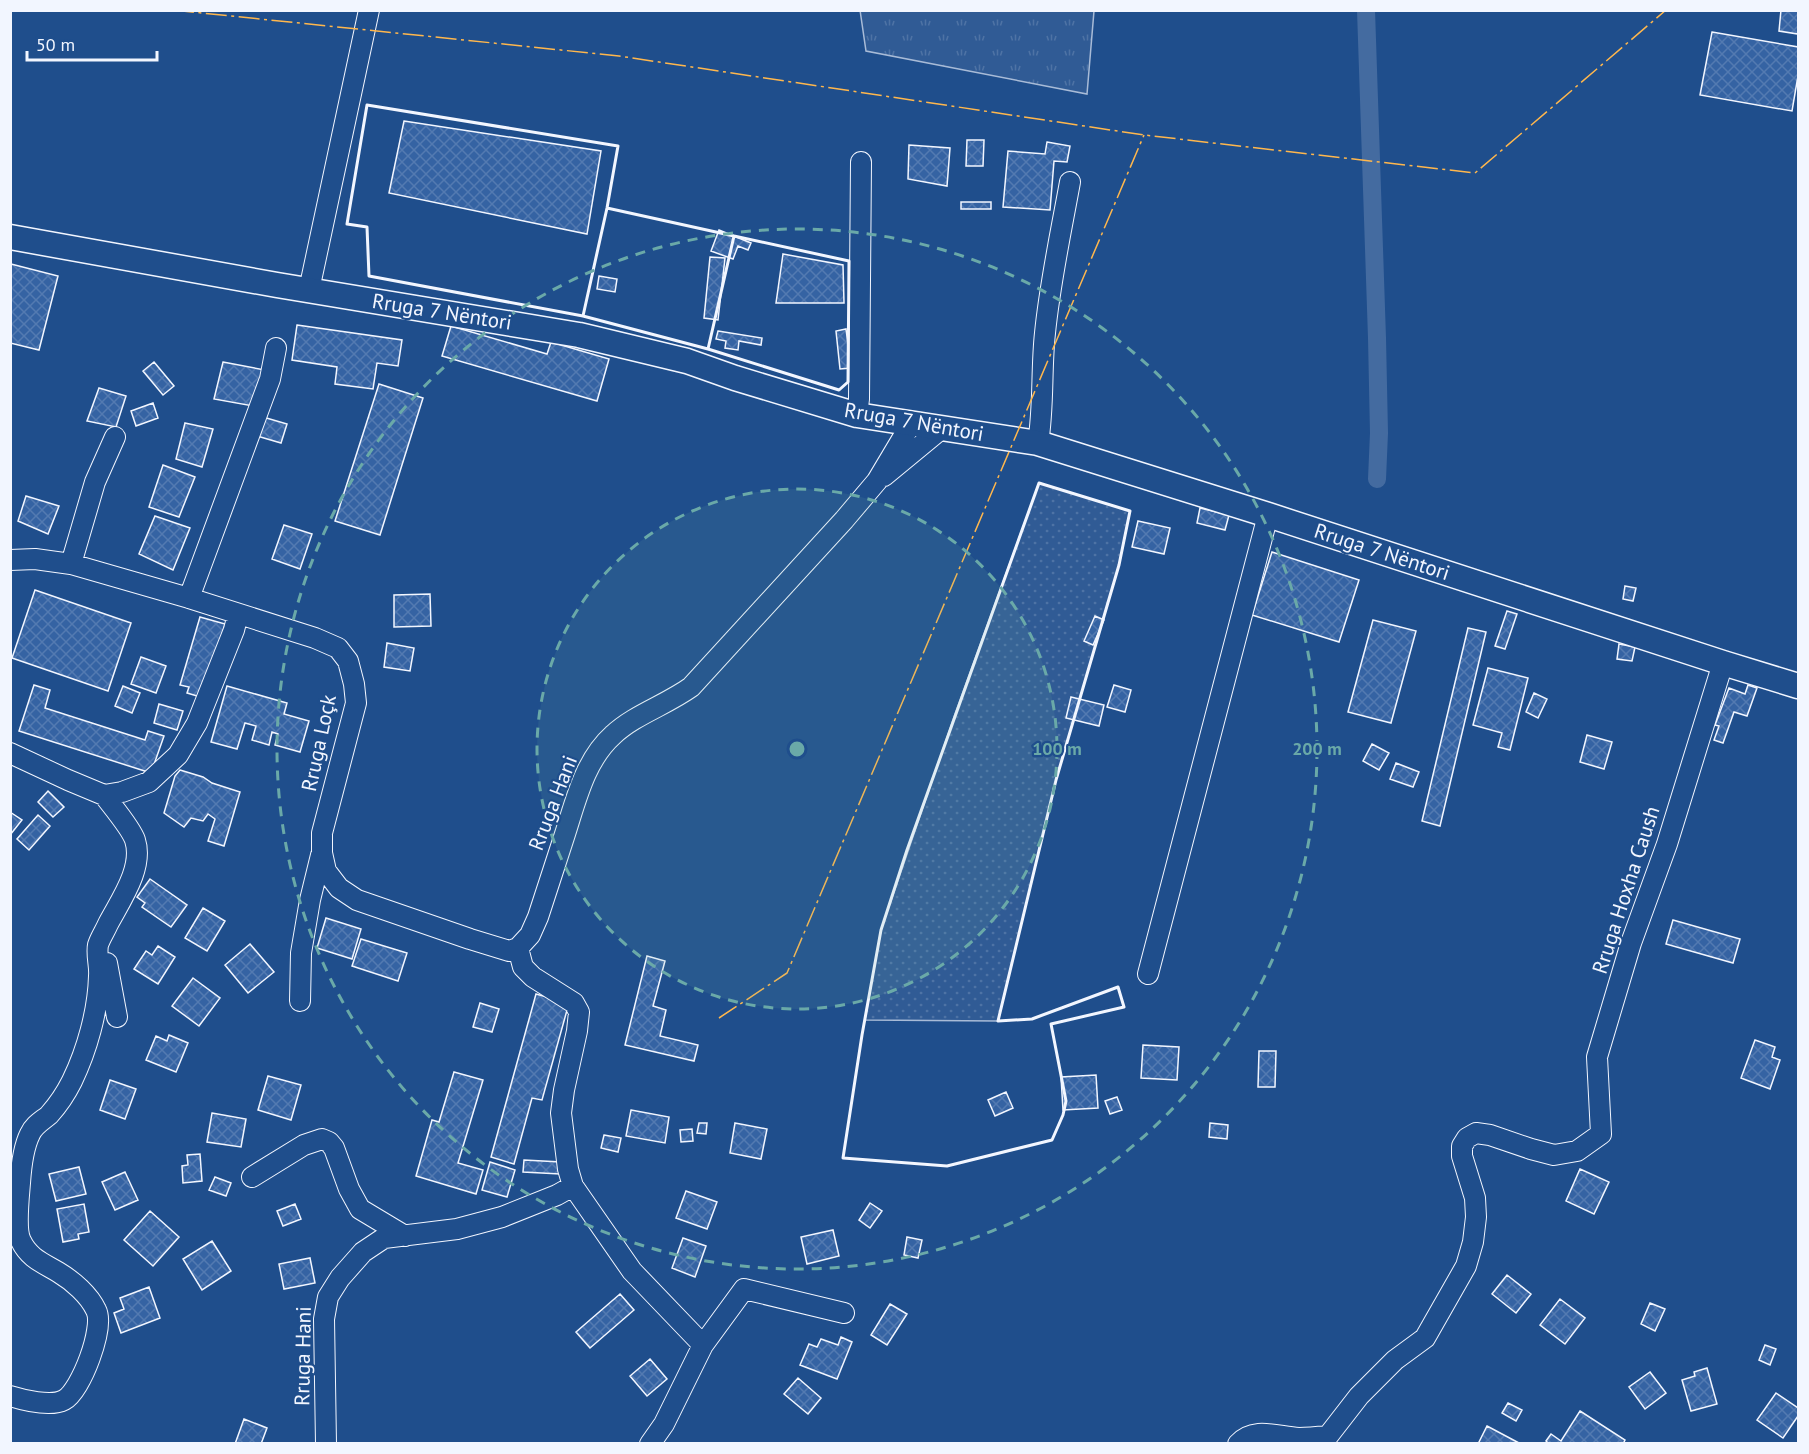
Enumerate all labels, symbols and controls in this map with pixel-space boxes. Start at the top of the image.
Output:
scale bar [27,24,158,62]
text: 50 m [36,33,75,56]
street label: Rruga 7 Nëntori [370,287,514,336]
street label: Rruga 7 Nëntori [842,396,986,447]
street label: Rruga 7 Nëntori [1311,517,1453,586]
street label: Rruga Loçk [295,692,342,794]
text: 100 m [1032,737,1082,760]
text: 200 m [1292,737,1342,760]
centre of rings [787,739,807,759]
street label: Rruga Hani [522,751,583,854]
street label: Rruga Hoxha Caush [1586,802,1665,977]
street label: Rruga Hani [288,1306,317,1406]

